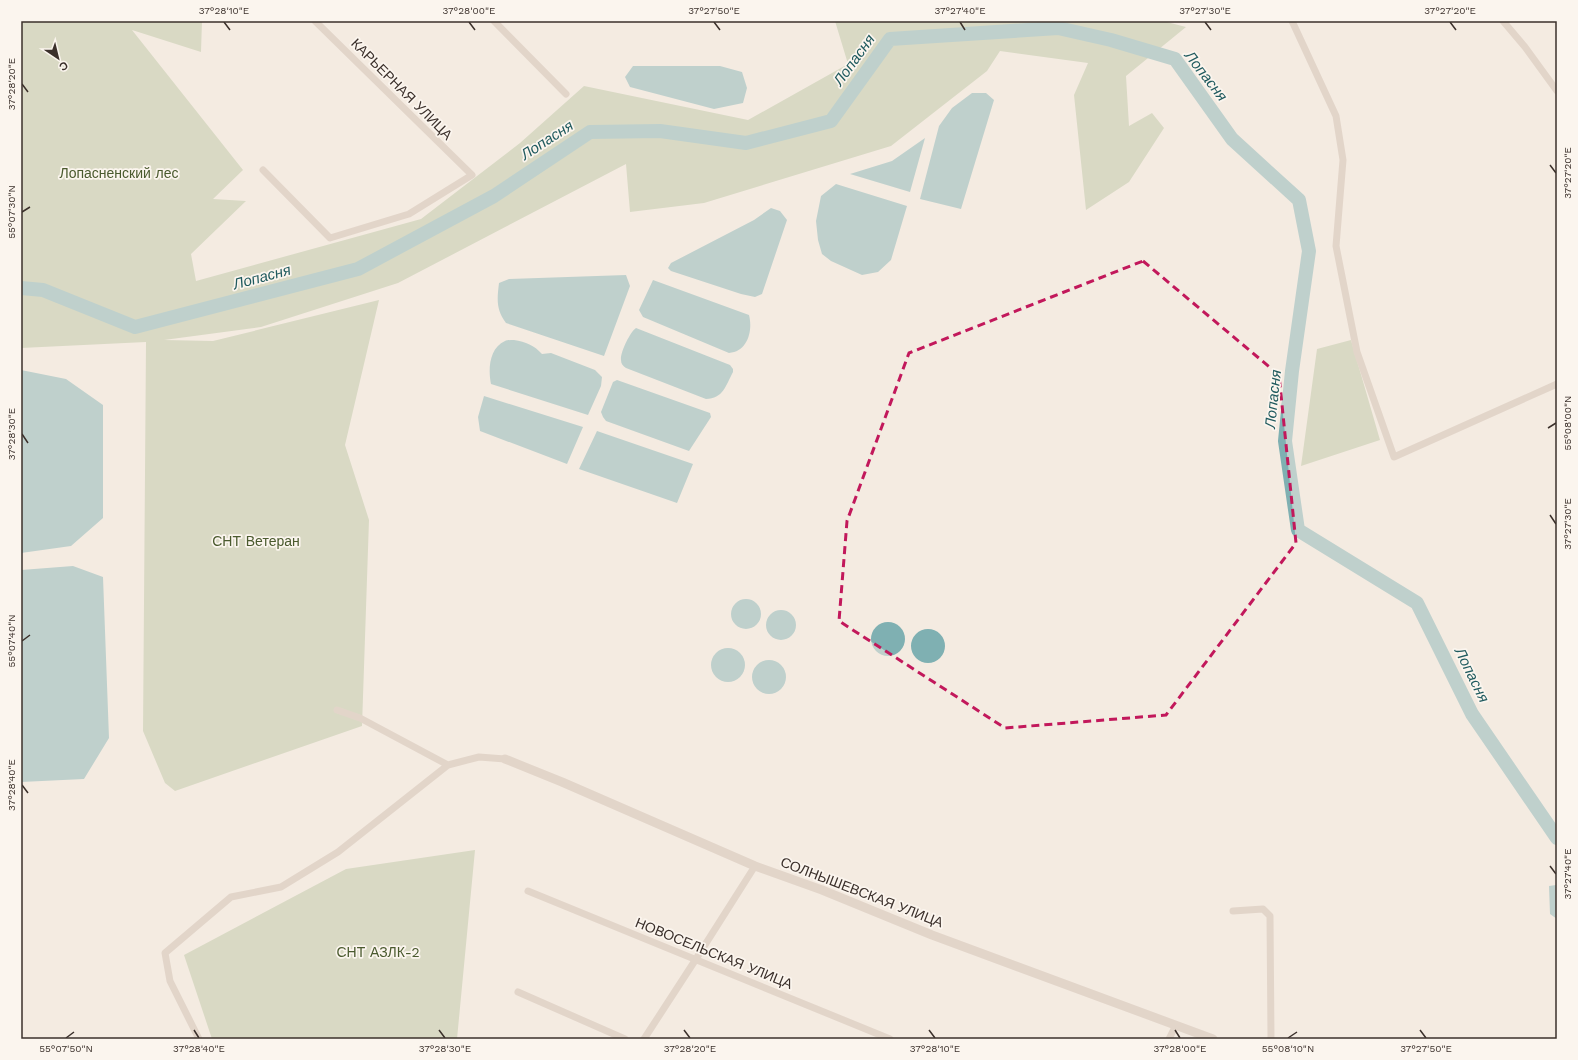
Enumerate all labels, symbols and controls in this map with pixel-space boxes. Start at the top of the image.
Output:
text: 37°28'10"E [199,5,249,16]
text: 37°28'00"E [443,5,495,16]
text: 37°27'50"E [688,5,740,16]
text: 37°27'40"E [934,5,986,16]
text: 37°27'30"E [1179,5,1231,16]
text: 37°27'20"E [1424,5,1476,16]
water label: Лопасня [829,31,879,90]
street label: КАРЬЕРНАЯ УЛИЦА [348,35,456,143]
north arrow [38,38,78,78]
water label: Лопасня [1180,46,1231,105]
text: 37°28'20"E [6,58,17,110]
text: С [56,58,70,73]
water label: Лопасня [517,116,577,164]
text: 37°27'20"E [1562,147,1573,199]
park label: Лопасненский лес [59,165,179,181]
text: 55°07'30"N [6,185,17,239]
water label: Лопасня [230,261,293,294]
water label: Лопасня [1261,369,1285,430]
text: 55°08'00"N [1562,396,1573,450]
text: 37°28'30"E [6,408,17,460]
text: 37°27'30"E [1562,498,1573,550]
park label: СНТ Ветеран [212,533,300,549]
text: 55°07'40"N [6,615,17,668]
water label: Лопасня [1451,644,1493,705]
text: 37°28'40"E [6,759,17,811]
text: 37°27'40"E [1562,848,1573,900]
street label: СОЛНЫШЕВСКАЯ УЛИЦА [778,854,946,931]
street label: НОВОСЕЛЬСКАЯ УЛИЦА [633,914,796,992]
park label: СНТ АЗЛК-2 [336,944,420,960]
text: 55°07'50"N [39,1043,93,1054]
text: 37°28'40"E [173,1043,225,1054]
text: 37°28'30"E [419,1043,471,1054]
text: 37°28'20"E [664,1043,716,1054]
text: 37°28'10"E [910,1043,960,1054]
text: 37°28'00"E [1154,1043,1206,1054]
text: 55°08'10"N [1262,1043,1314,1054]
text: 37°27'50"E [1400,1043,1452,1054]

